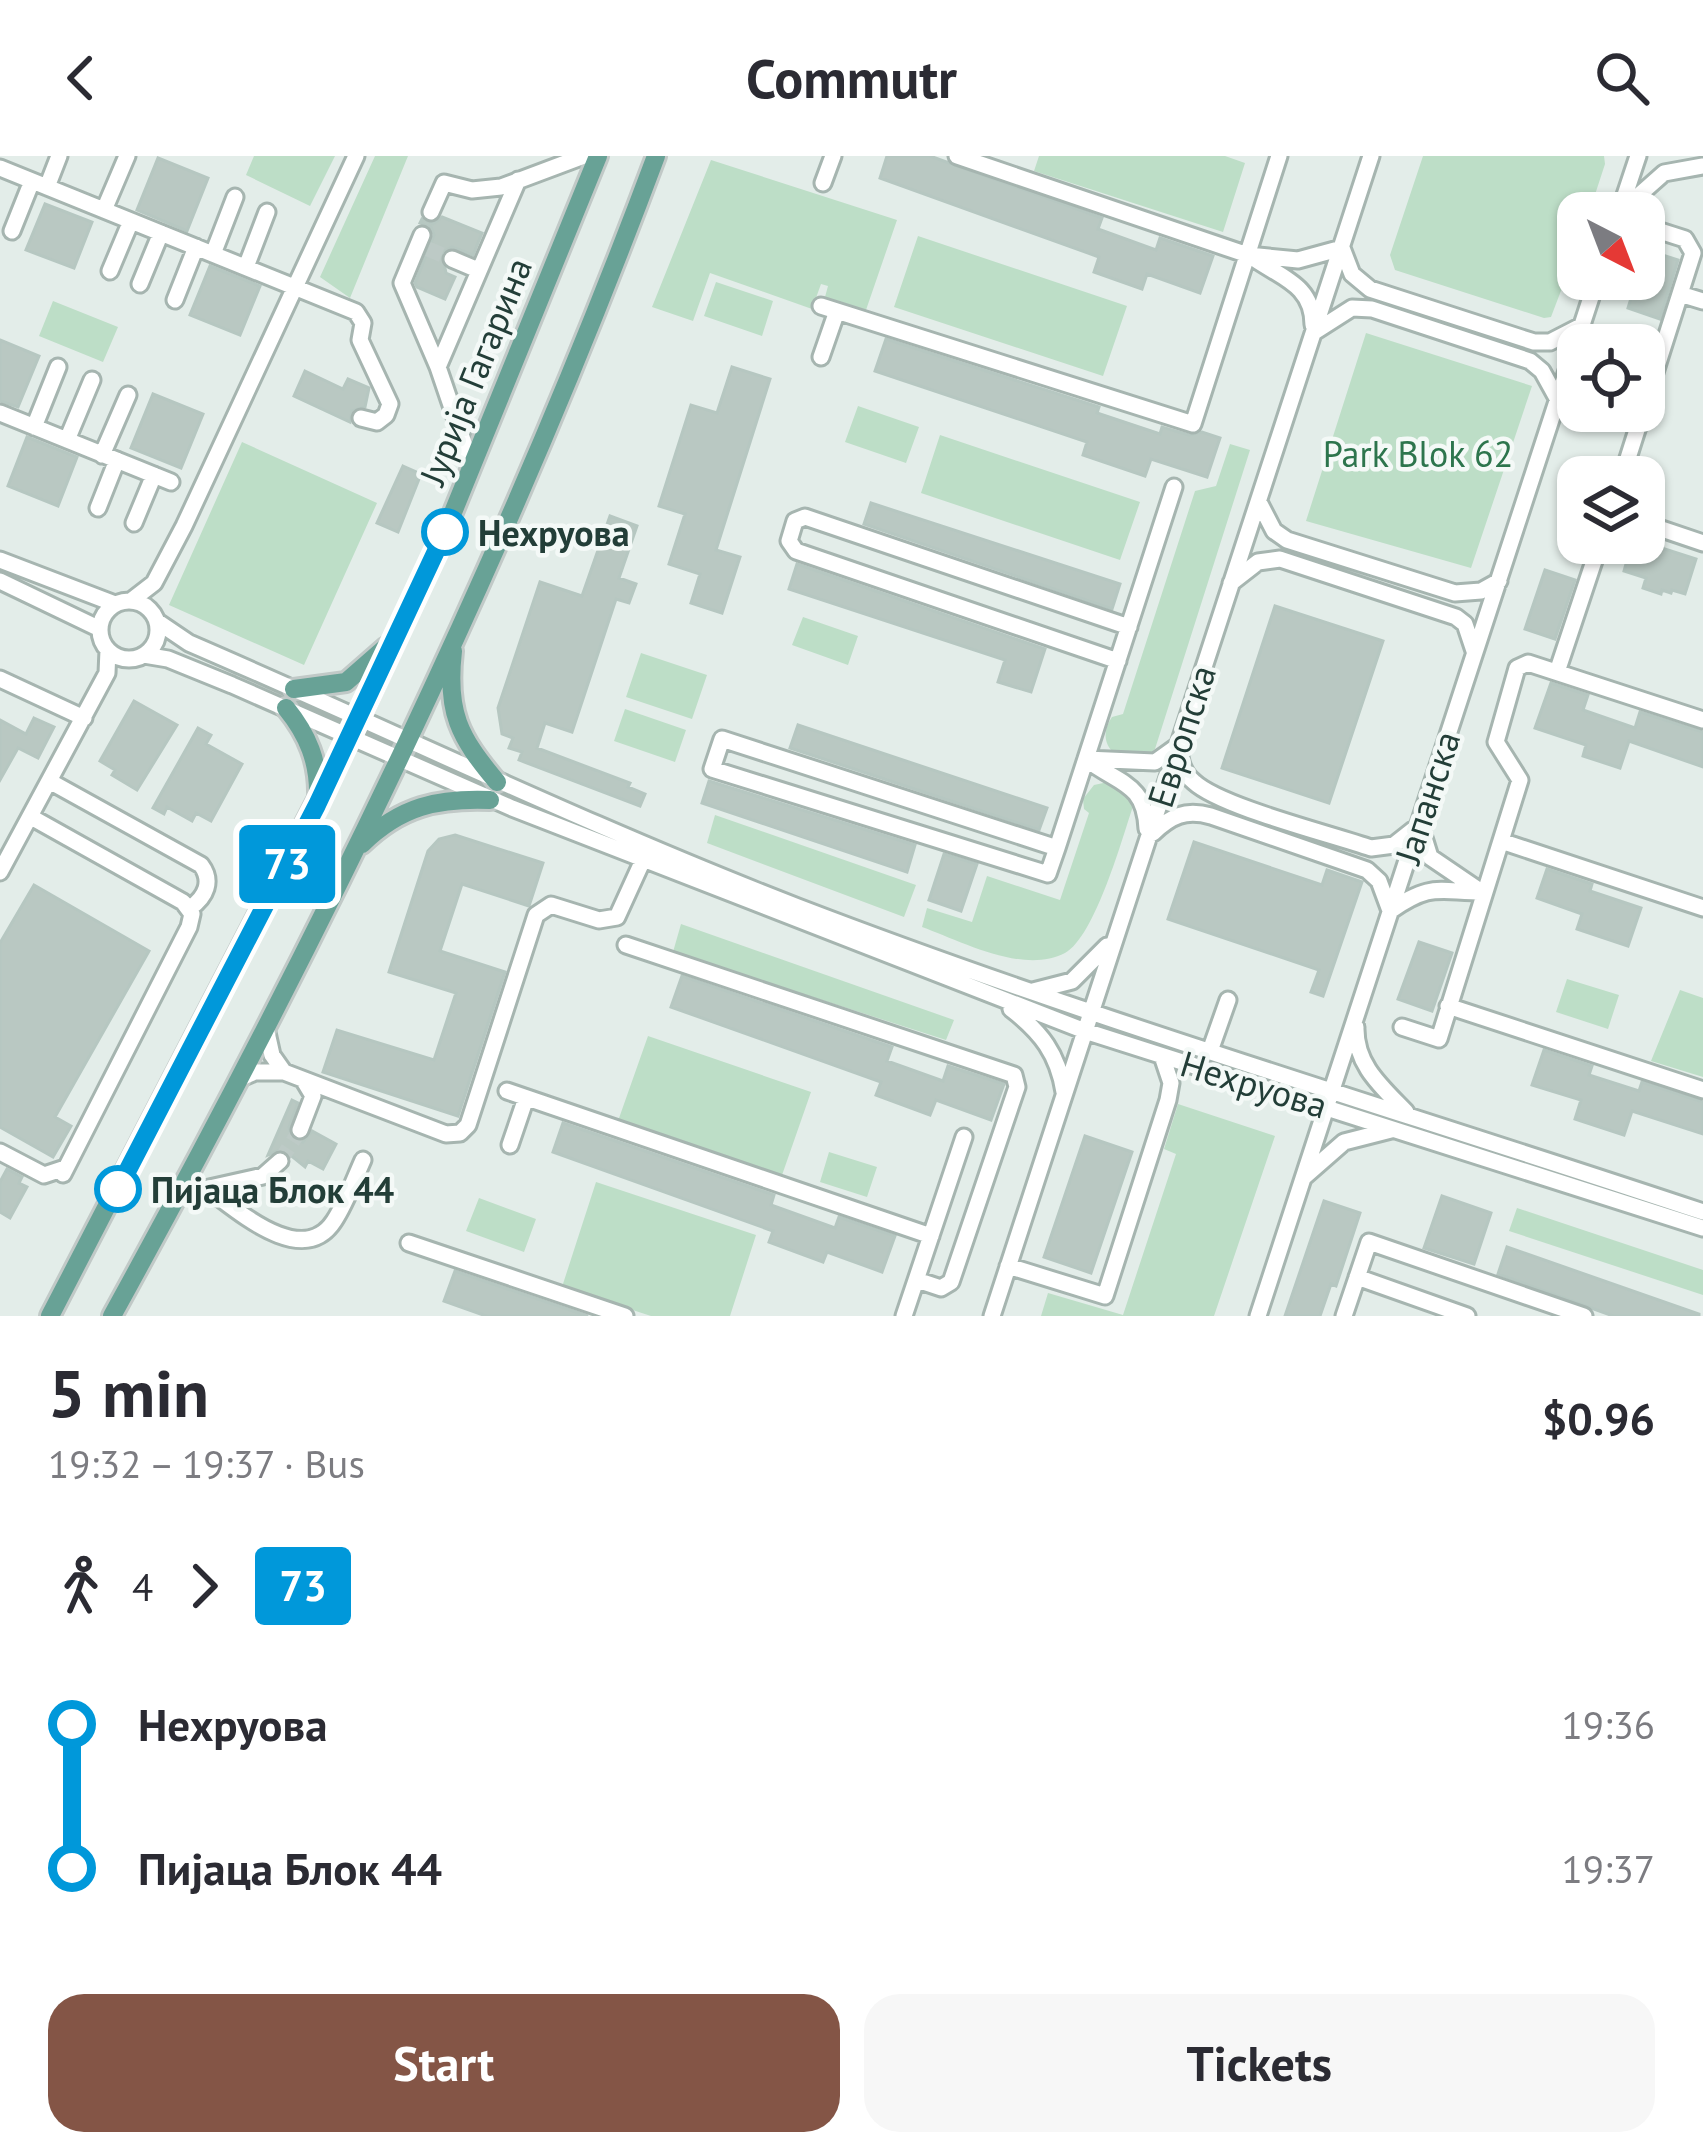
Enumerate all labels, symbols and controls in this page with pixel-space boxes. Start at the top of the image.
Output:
text: Commutr [746,43,957,113]
icon: back [48,45,114,111]
icon: search [1589,45,1655,111]
north arrow [1557,192,1665,300]
map controls [1557,192,1665,564]
street label: Јурија Гагарина [407,251,542,493]
button: locate [1557,324,1665,432]
park label: Park Blok 62 [1323,430,1513,477]
button: layers [1557,456,1665,564]
place label: Нехруова [478,509,630,556]
marker: Нехруова [423,510,467,554]
street label: Европска [1136,659,1226,813]
street label: Јапанска [1383,725,1470,871]
line badge: 73 [233,825,341,903]
text: 73 [263,836,311,891]
street label: Нехруова [1175,1039,1333,1129]
place label: Пијаца Блок 44 [151,1166,394,1213]
marker: Пијаца Блок 44 [96,1167,140,1211]
text: 5 min [48,1350,209,1435]
text: $0.96 [1542,1389,1655,1447]
text: 19:32 – 19:37 · Bus [48,1438,365,1489]
icon: walk [48,1553,114,1619]
icon: forward [171,1553,237,1619]
text: 73 [279,1558,327,1613]
text: 4 [132,1561,153,1612]
text: Нехруова [138,1695,328,1753]
text: 19:36 [1561,1699,1655,1750]
text: Пијаца Блок 44 [138,1839,442,1897]
text: 19:37 [1561,1843,1655,1894]
button: Start [48,1994,840,2132]
button: Tickets [864,1994,1655,2132]

